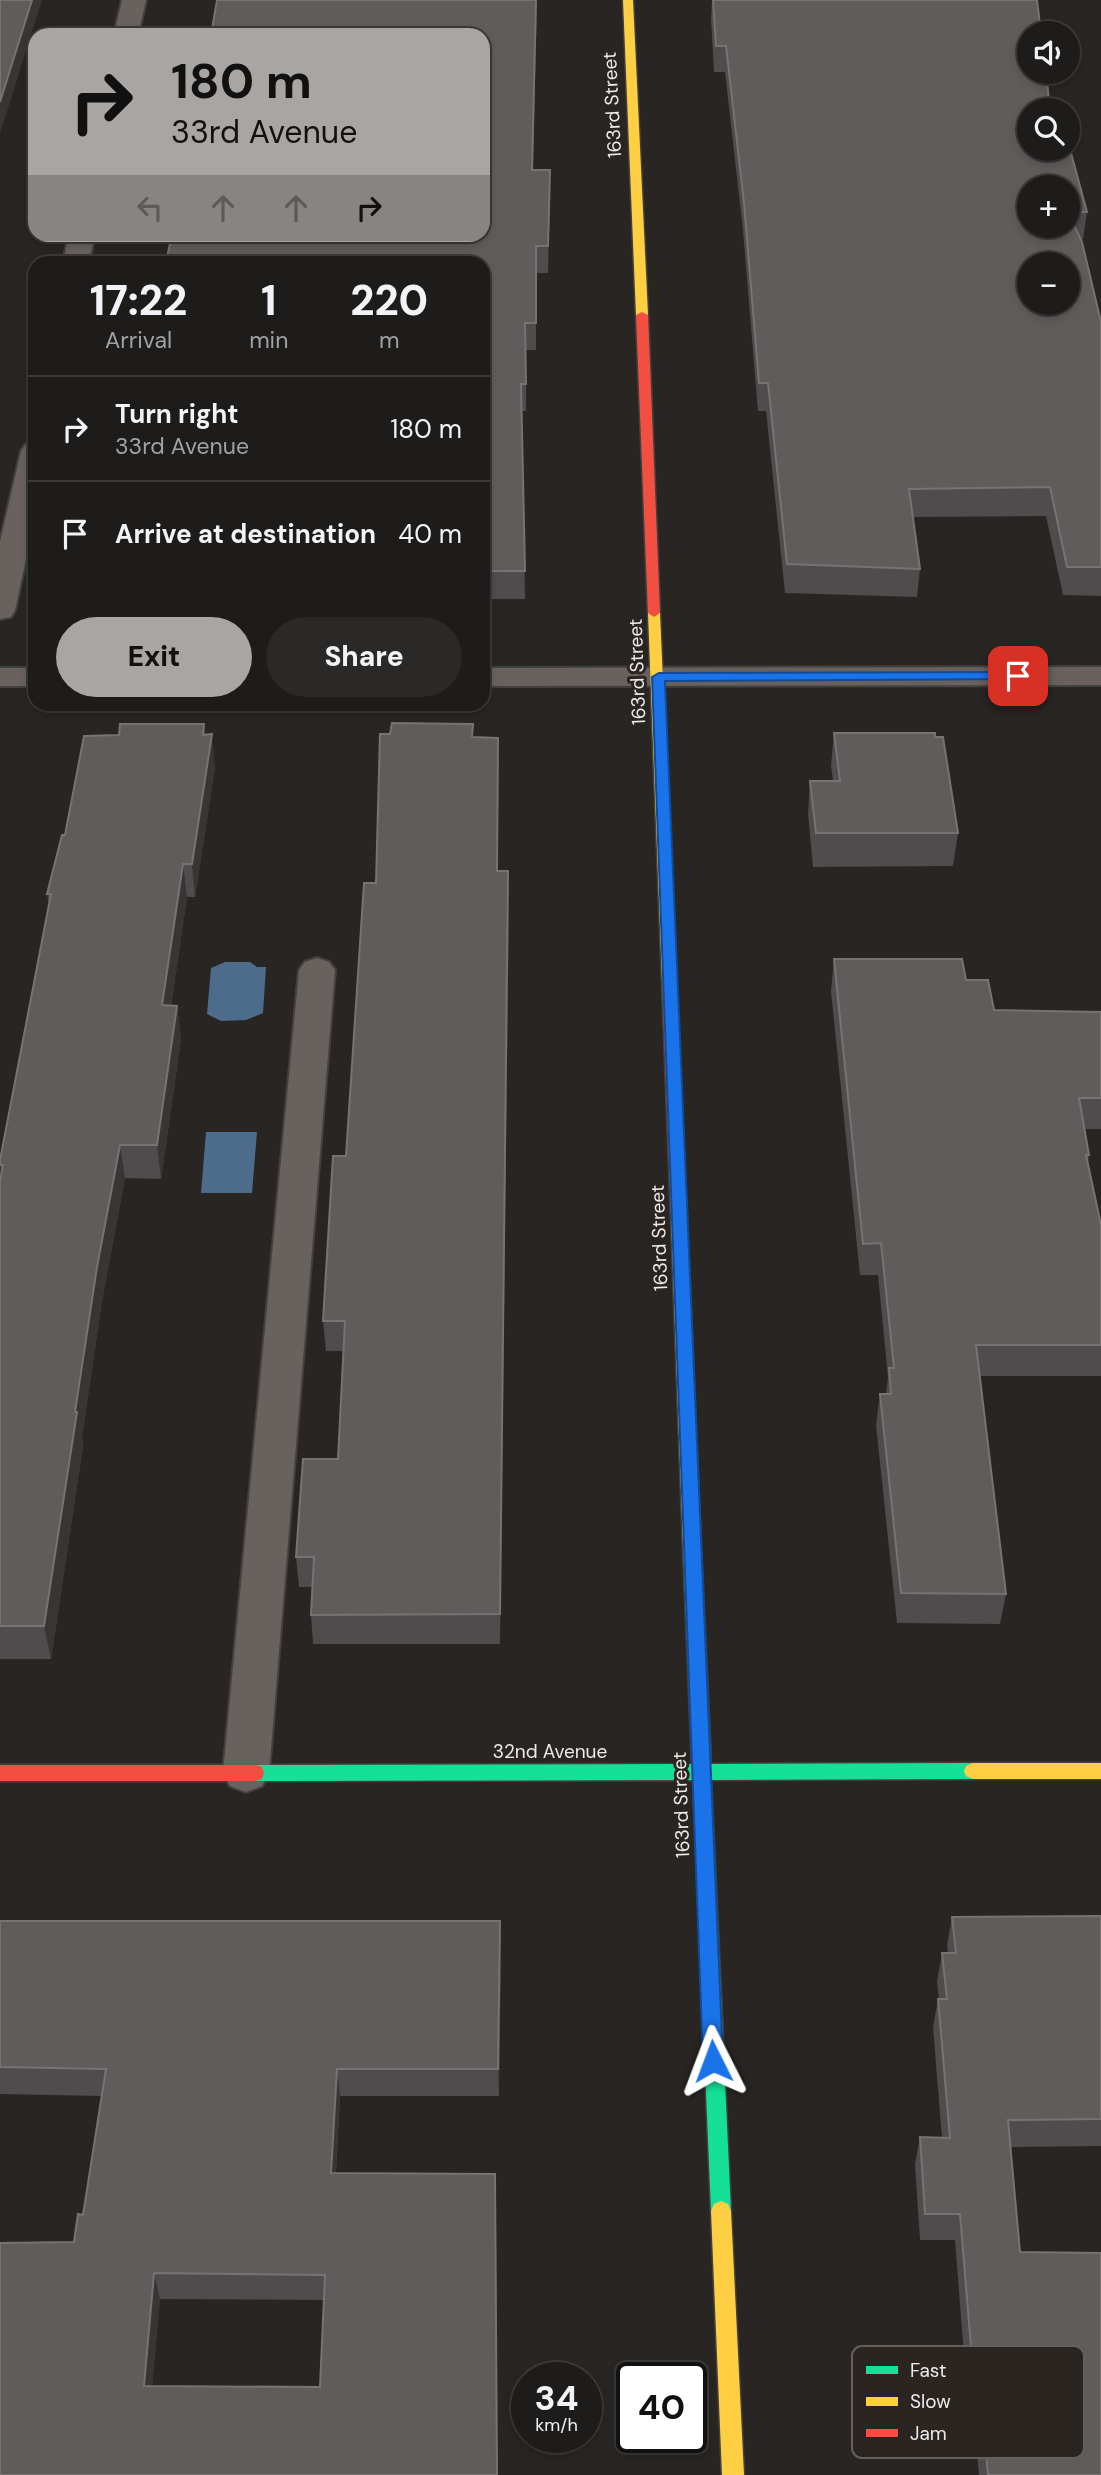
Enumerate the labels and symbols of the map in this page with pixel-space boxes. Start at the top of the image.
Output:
street label: 163rd Street [597,51,627,159]
street label: 163rd Street [623,618,651,726]
pin [988,646,1048,706]
street label: 163rd Street [645,1184,673,1292]
street label: 32nd Avenue [493,1739,607,1764]
street label: 163rd Street [667,1751,695,1859]
position arrow [676,2024,750,2098]
legend [852,2346,1084,2458]
text: Fast [910,2358,946,2383]
speed limit sign: 40 [616,2362,707,2453]
text: Slow [910,2389,951,2414]
text: Jam [910,2421,947,2446]

